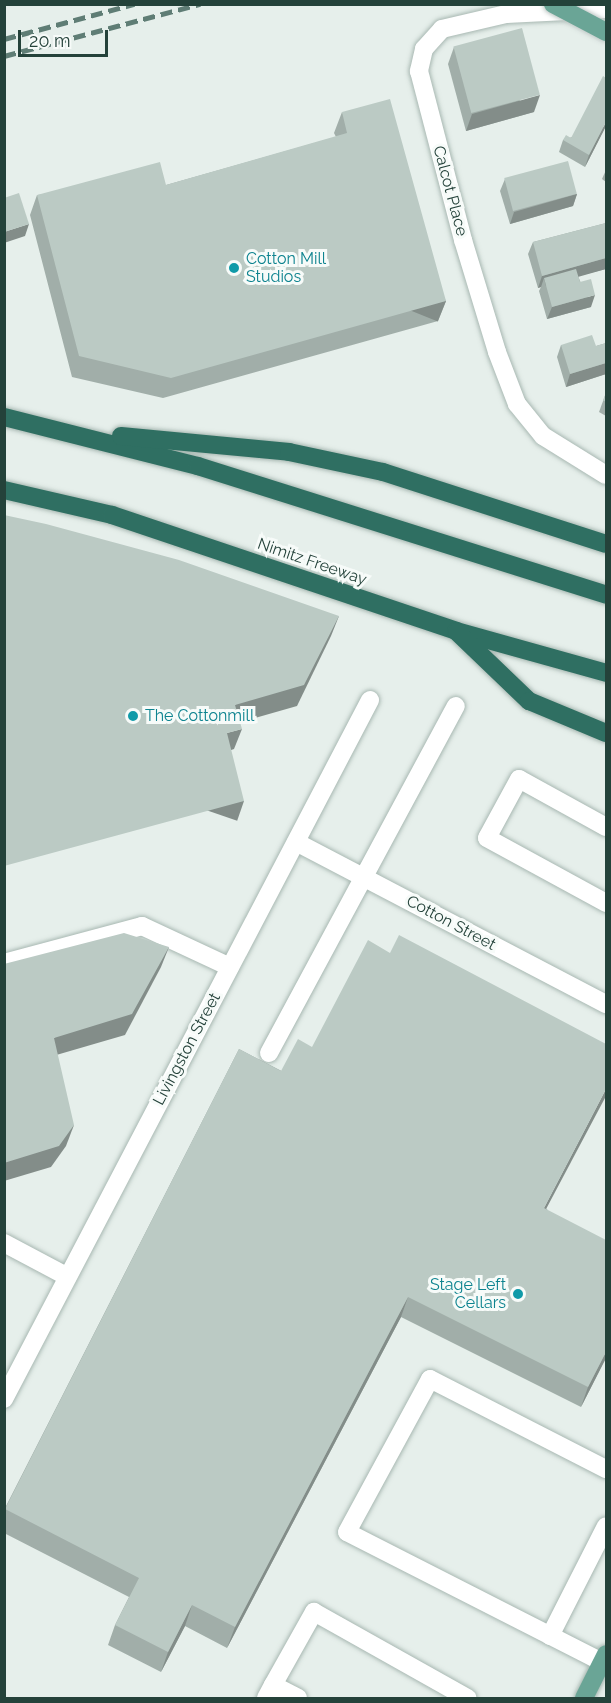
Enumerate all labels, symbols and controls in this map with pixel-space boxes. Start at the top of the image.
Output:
scale bar [21,18,111,56]
text: 20 m [29,30,71,51]
street label: Calcot Place [429,144,471,238]
place label: Cotton Mill Studios [246,249,326,287]
marker: Cotton Mill Studios [227,261,241,275]
street label: Nimitz Freeway [255,534,369,590]
place label: The Cottonmill [145,706,254,726]
marker: The Cottonmill [126,709,140,723]
street label: Cotton Street [403,891,499,955]
street label: Livingston Street [149,990,225,1108]
place label: Stage Left Cellars [430,1275,506,1313]
marker: Stage Left Cellars [511,1287,525,1301]

